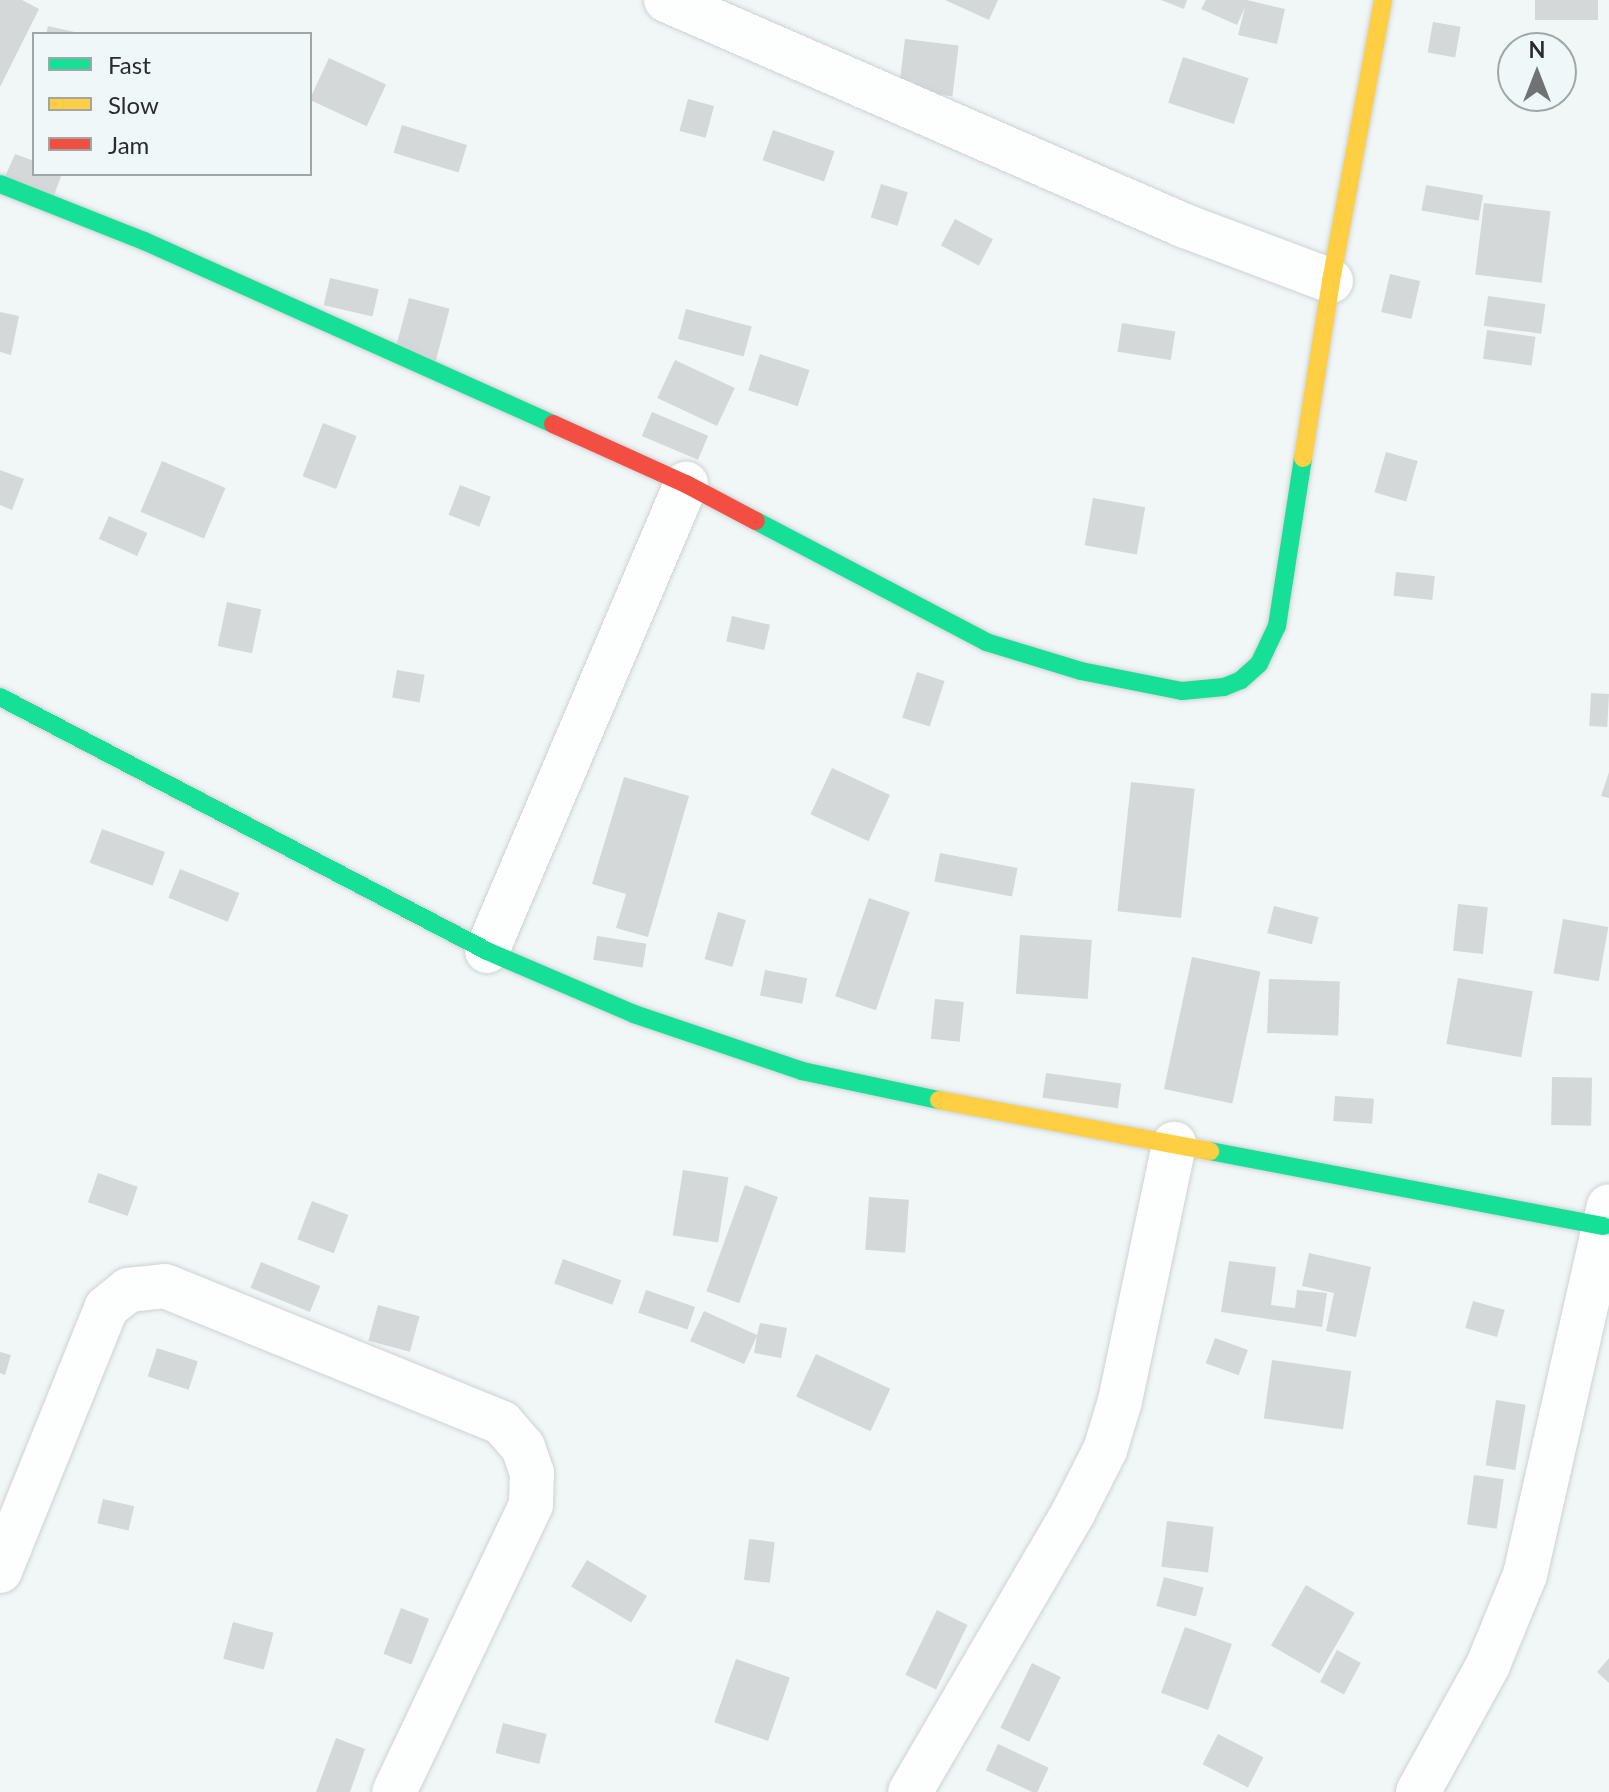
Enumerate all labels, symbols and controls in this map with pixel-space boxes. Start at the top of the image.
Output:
legend [32,32,312,176]
north arrow [1497,32,1577,112]
text: N [1529,36,1545,63]
text: Fast [108,50,151,79]
text: Slow [108,90,159,119]
text: Jam [108,130,149,159]

